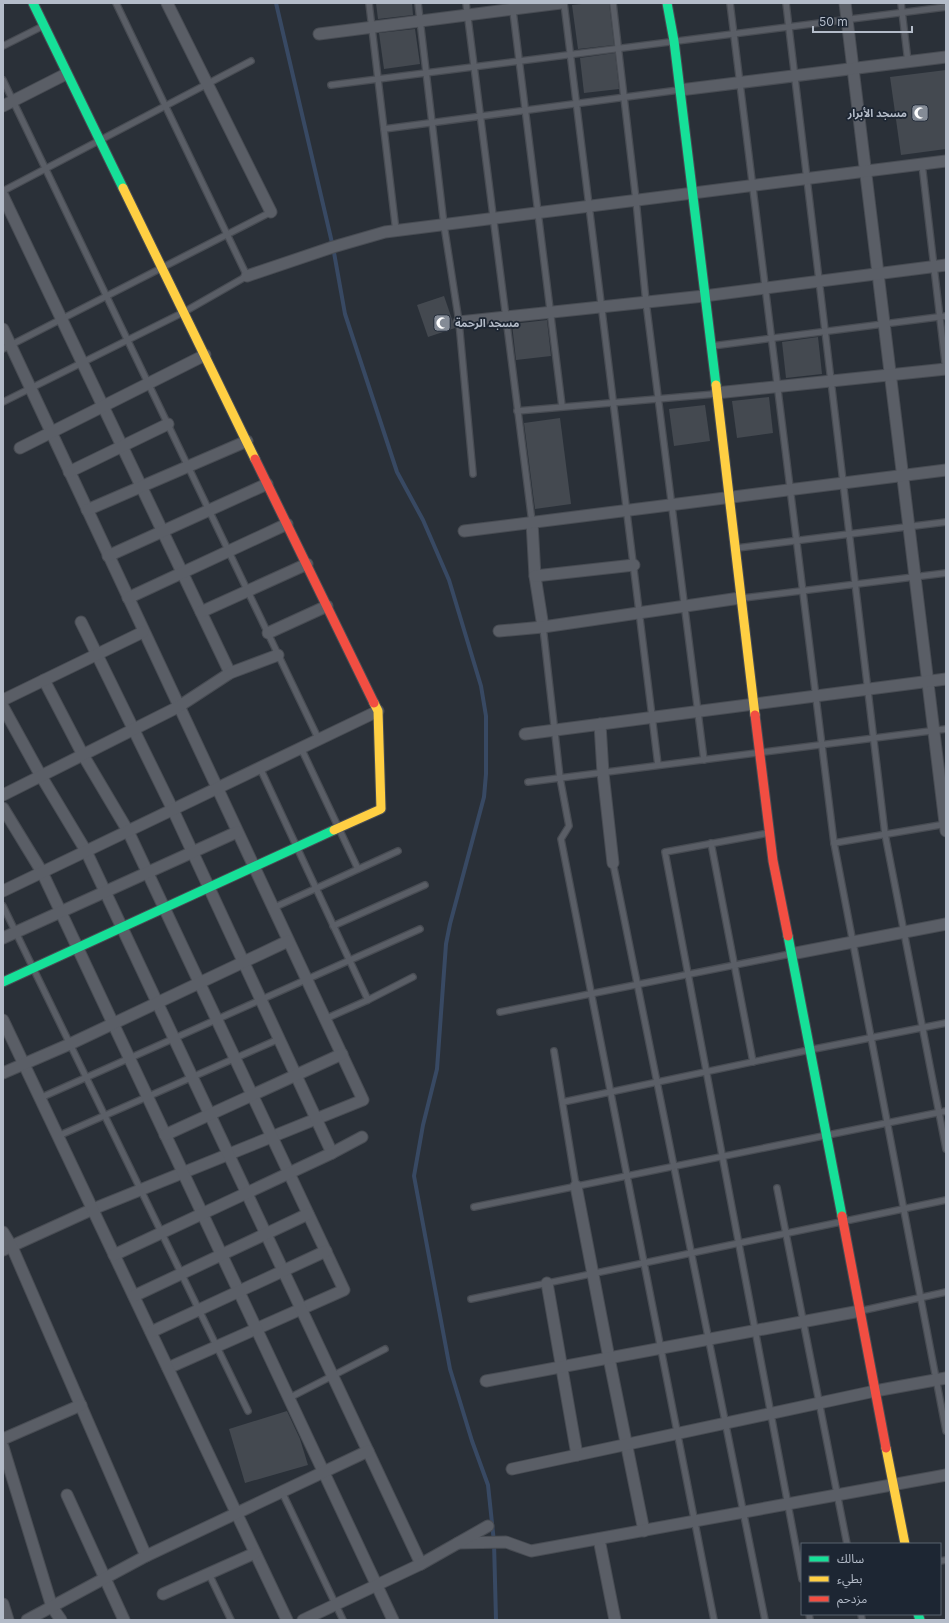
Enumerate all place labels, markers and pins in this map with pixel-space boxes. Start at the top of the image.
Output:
mosque icon: مسجد الأبرار [910,103,930,123]
place label: مسجد الأبرار [847,106,907,120]
mosque icon: مسجد الرحمة [432,313,452,333]
place label: مسجد الرحمة [455,316,519,330]

